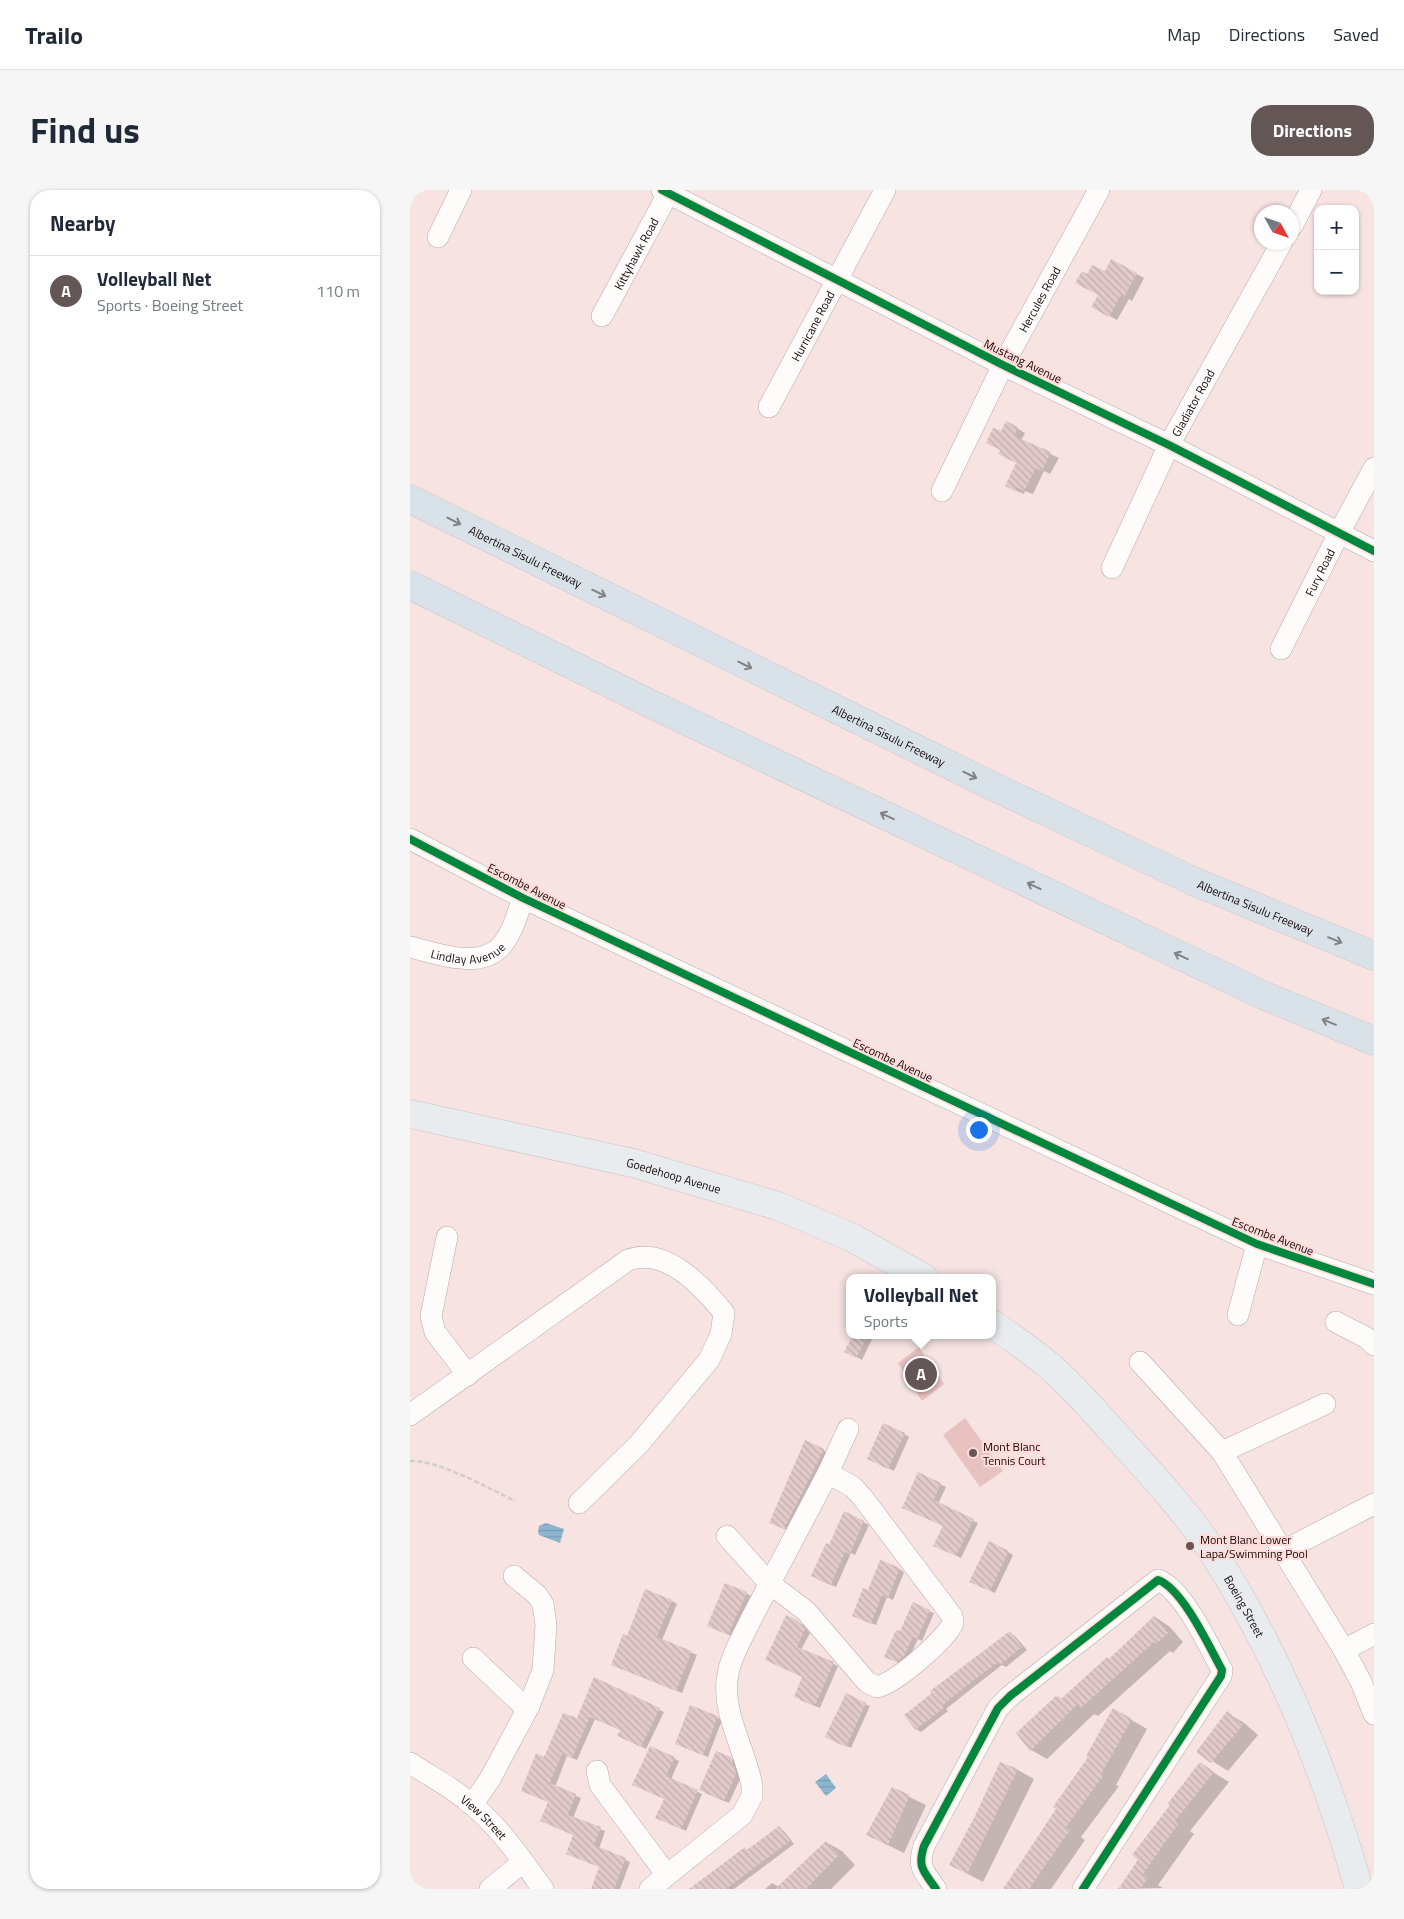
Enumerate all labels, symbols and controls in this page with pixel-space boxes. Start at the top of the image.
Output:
text: Trailo [25,17,83,53]
text: Map [1167,21,1201,48]
text: Directions [1229,21,1305,48]
text: Saved [1333,21,1379,48]
text: Find us [30,103,140,157]
button: Directions [1251,105,1374,156]
north arrow [1254,205,1299,250]
map controls [1314,205,1359,295]
button: + [1314,205,1359,250]
text: Nearby [50,207,115,239]
street label: Kittyhawk Road [608,214,663,293]
button: − [1314,250,1359,295]
street label: Hercules Road [1013,263,1065,336]
text: Volleyball Net [97,264,211,293]
text: A [61,279,71,303]
text: 110 m [316,279,360,303]
street label: Hurricane Road [786,287,839,365]
text: Sports · Boeing Street [97,293,243,317]
street label: Mustang Avenue [981,334,1065,388]
street label: Gladiator Road [1166,365,1219,440]
one-way arrow [446,516,461,526]
street label: Albertina Sisulu Freeway [466,520,586,592]
street label: Fury Road [1300,545,1339,599]
one-way arrow [591,589,606,598]
one-way arrow [737,660,752,670]
street label: Albertina Sisulu Freeway [829,699,949,771]
one-way arrow [962,770,977,780]
one-way arrow [880,811,895,820]
street label: Escombe Avenue [484,858,570,914]
street label: Albertina Sisulu Freeway [1195,874,1317,940]
one-way arrow [1027,881,1042,890]
one-way arrow [1327,935,1342,945]
street label: Lindlay Avenue [429,938,510,968]
one-way arrow [1173,951,1188,961]
one-way arrow [1322,1017,1337,1026]
street label: Escombe Avenue [850,1033,936,1087]
your location [966,1117,992,1143]
street label: Goedehoop Avenue [625,1152,724,1198]
street label: Escombe Avenue [1229,1212,1317,1260]
popup [846,1274,996,1339]
text: Volleyball Net [864,1280,978,1309]
text: Sports [864,1309,908,1333]
pin: A [905,1355,937,1393]
place label: Mont Blanc Tennis Court [983,1437,1046,1470]
marker: Mont Blanc Tennis Court [967,1447,979,1459]
place label: Mont Blanc Lower Lapa/Swimming Pool [1200,1530,1308,1563]
marker: Mont Blanc Lower Lapa/Swimming Pool [1184,1540,1196,1552]
street label: Boeing Street [1220,1571,1270,1641]
street label: View Street [457,1790,512,1844]

